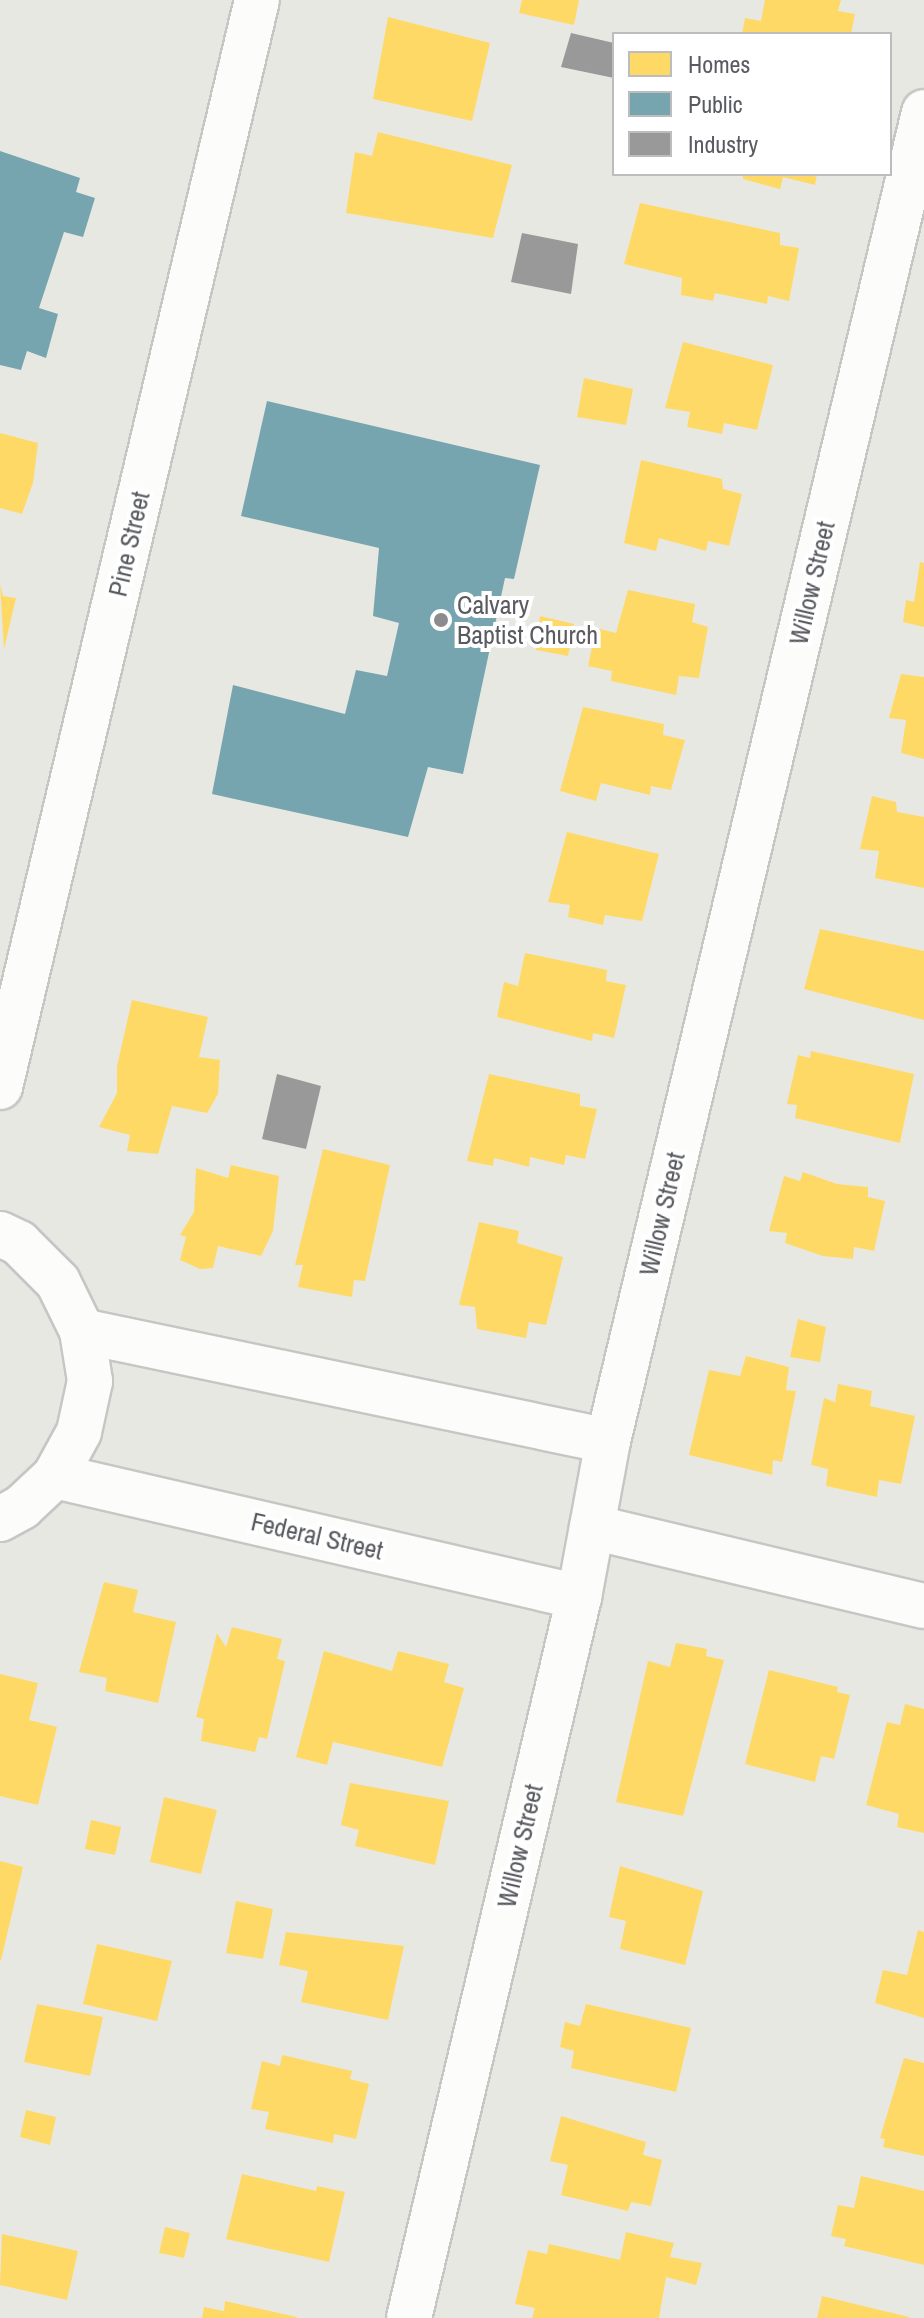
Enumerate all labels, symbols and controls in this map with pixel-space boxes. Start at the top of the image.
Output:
legend [612,32,892,176]
text: Homes [688,48,750,80]
text: Public [688,88,743,120]
text: Industry [688,128,758,160]
street label: Pine Street [102,489,156,599]
street label: Willow Street [783,518,841,648]
place label: Calvary Baptist Church [457,589,598,650]
marker: Calvary Baptist Church [432,611,450,629]
street label: Willow Street [633,1149,691,1279]
street label: Federal Street [248,1506,386,1566]
street label: Willow Street [491,1781,549,1911]

